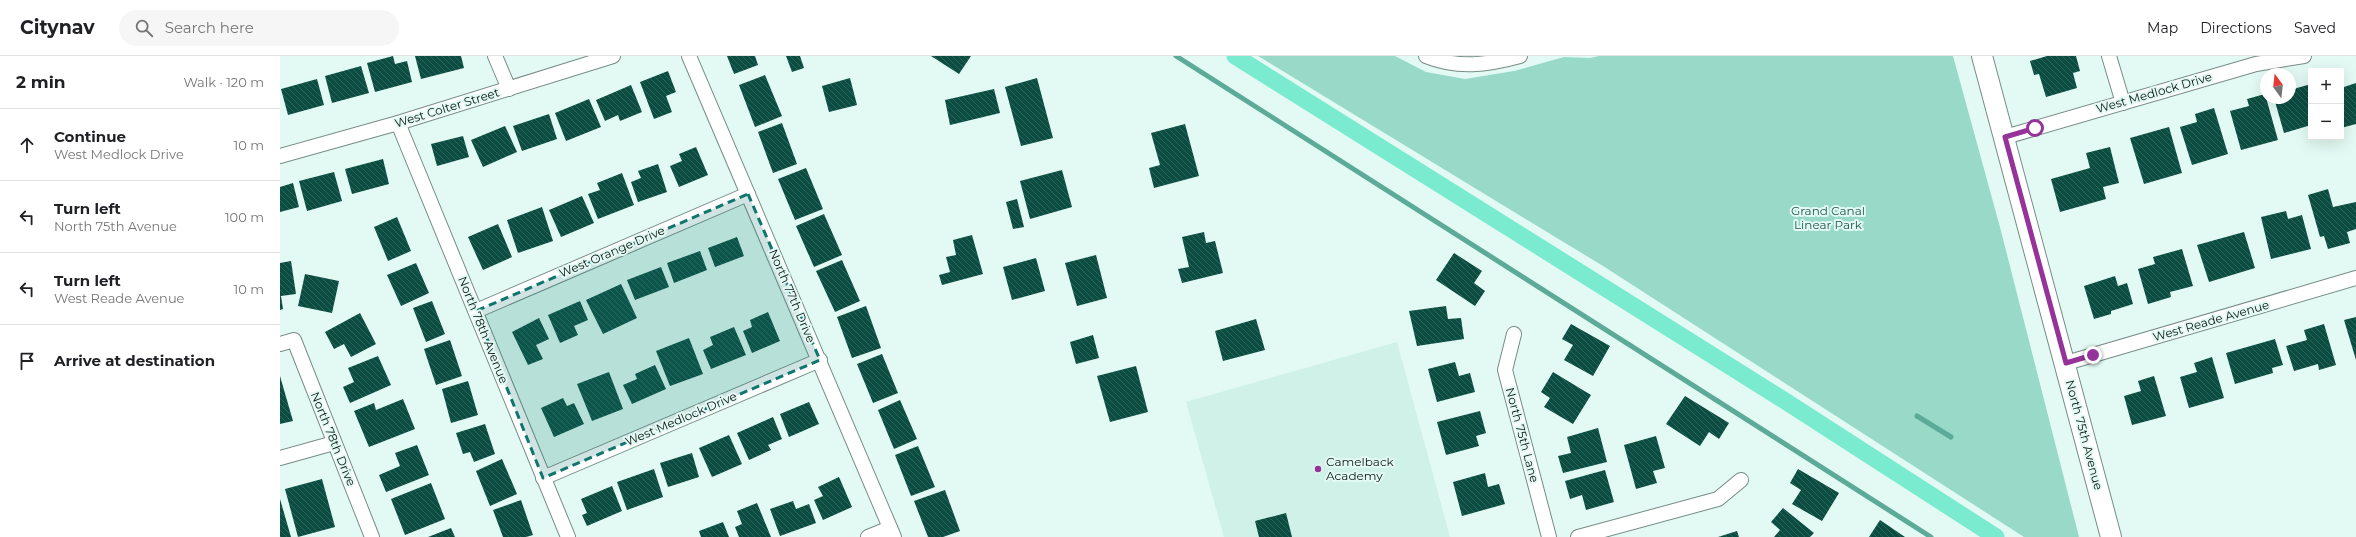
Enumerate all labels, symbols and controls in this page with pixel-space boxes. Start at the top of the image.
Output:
search box [119,10,399,46]
text: Citynav [20,16,95,39]
icon: search [133,17,155,39]
text: Search here [165,18,254,37]
text: Map [2147,19,2178,37]
text: Directions [2200,19,2272,37]
text: Saved [2294,19,2336,37]
north arrow [2260,68,2296,104]
map controls [2308,68,2344,140]
button: + [2308,68,2344,104]
street label: West Medlock Drive [2094,69,2214,116]
text: 2 min [16,72,66,92]
text: Walk · 120 m [183,74,264,90]
street label: West Colter Street [393,84,501,131]
button: − [2308,104,2344,140]
route start [2026,119,2044,137]
text: Continue [54,127,126,146]
icon: ahead [16,134,38,156]
text: 10 m [234,137,264,153]
text: West Medlock Drive [54,146,184,162]
text: Turn left [54,199,121,218]
park label: Grand Canal Linear Park [1791,203,1865,232]
icon: left [16,206,38,228]
text: 100 m [225,209,264,225]
text: North 75th Avenue [54,218,177,234]
street label: West Orange Drive [557,222,667,281]
street label: North 77th Drive [766,247,819,345]
text: Turn left [54,271,121,290]
street label: North 78th Avenue [455,274,512,386]
icon: left [16,278,38,300]
text: 10 m [234,281,264,297]
text: West Reade Avenue [54,290,184,306]
street label: West Reade Avenue [2151,297,2271,344]
route end [2084,346,2102,364]
icon: arrive [16,350,38,372]
text: Arrive at destination [54,351,215,370]
street label: North 75th Avenue [2063,378,2106,492]
street label: North 75th Lane [1503,386,1542,484]
street label: West Medlock Drive [623,388,739,449]
street label: North 78th Drive [308,389,359,488]
place label: Camelback Academy [1326,454,1395,483]
marker: Camelback Academy [1313,464,1323,474]

